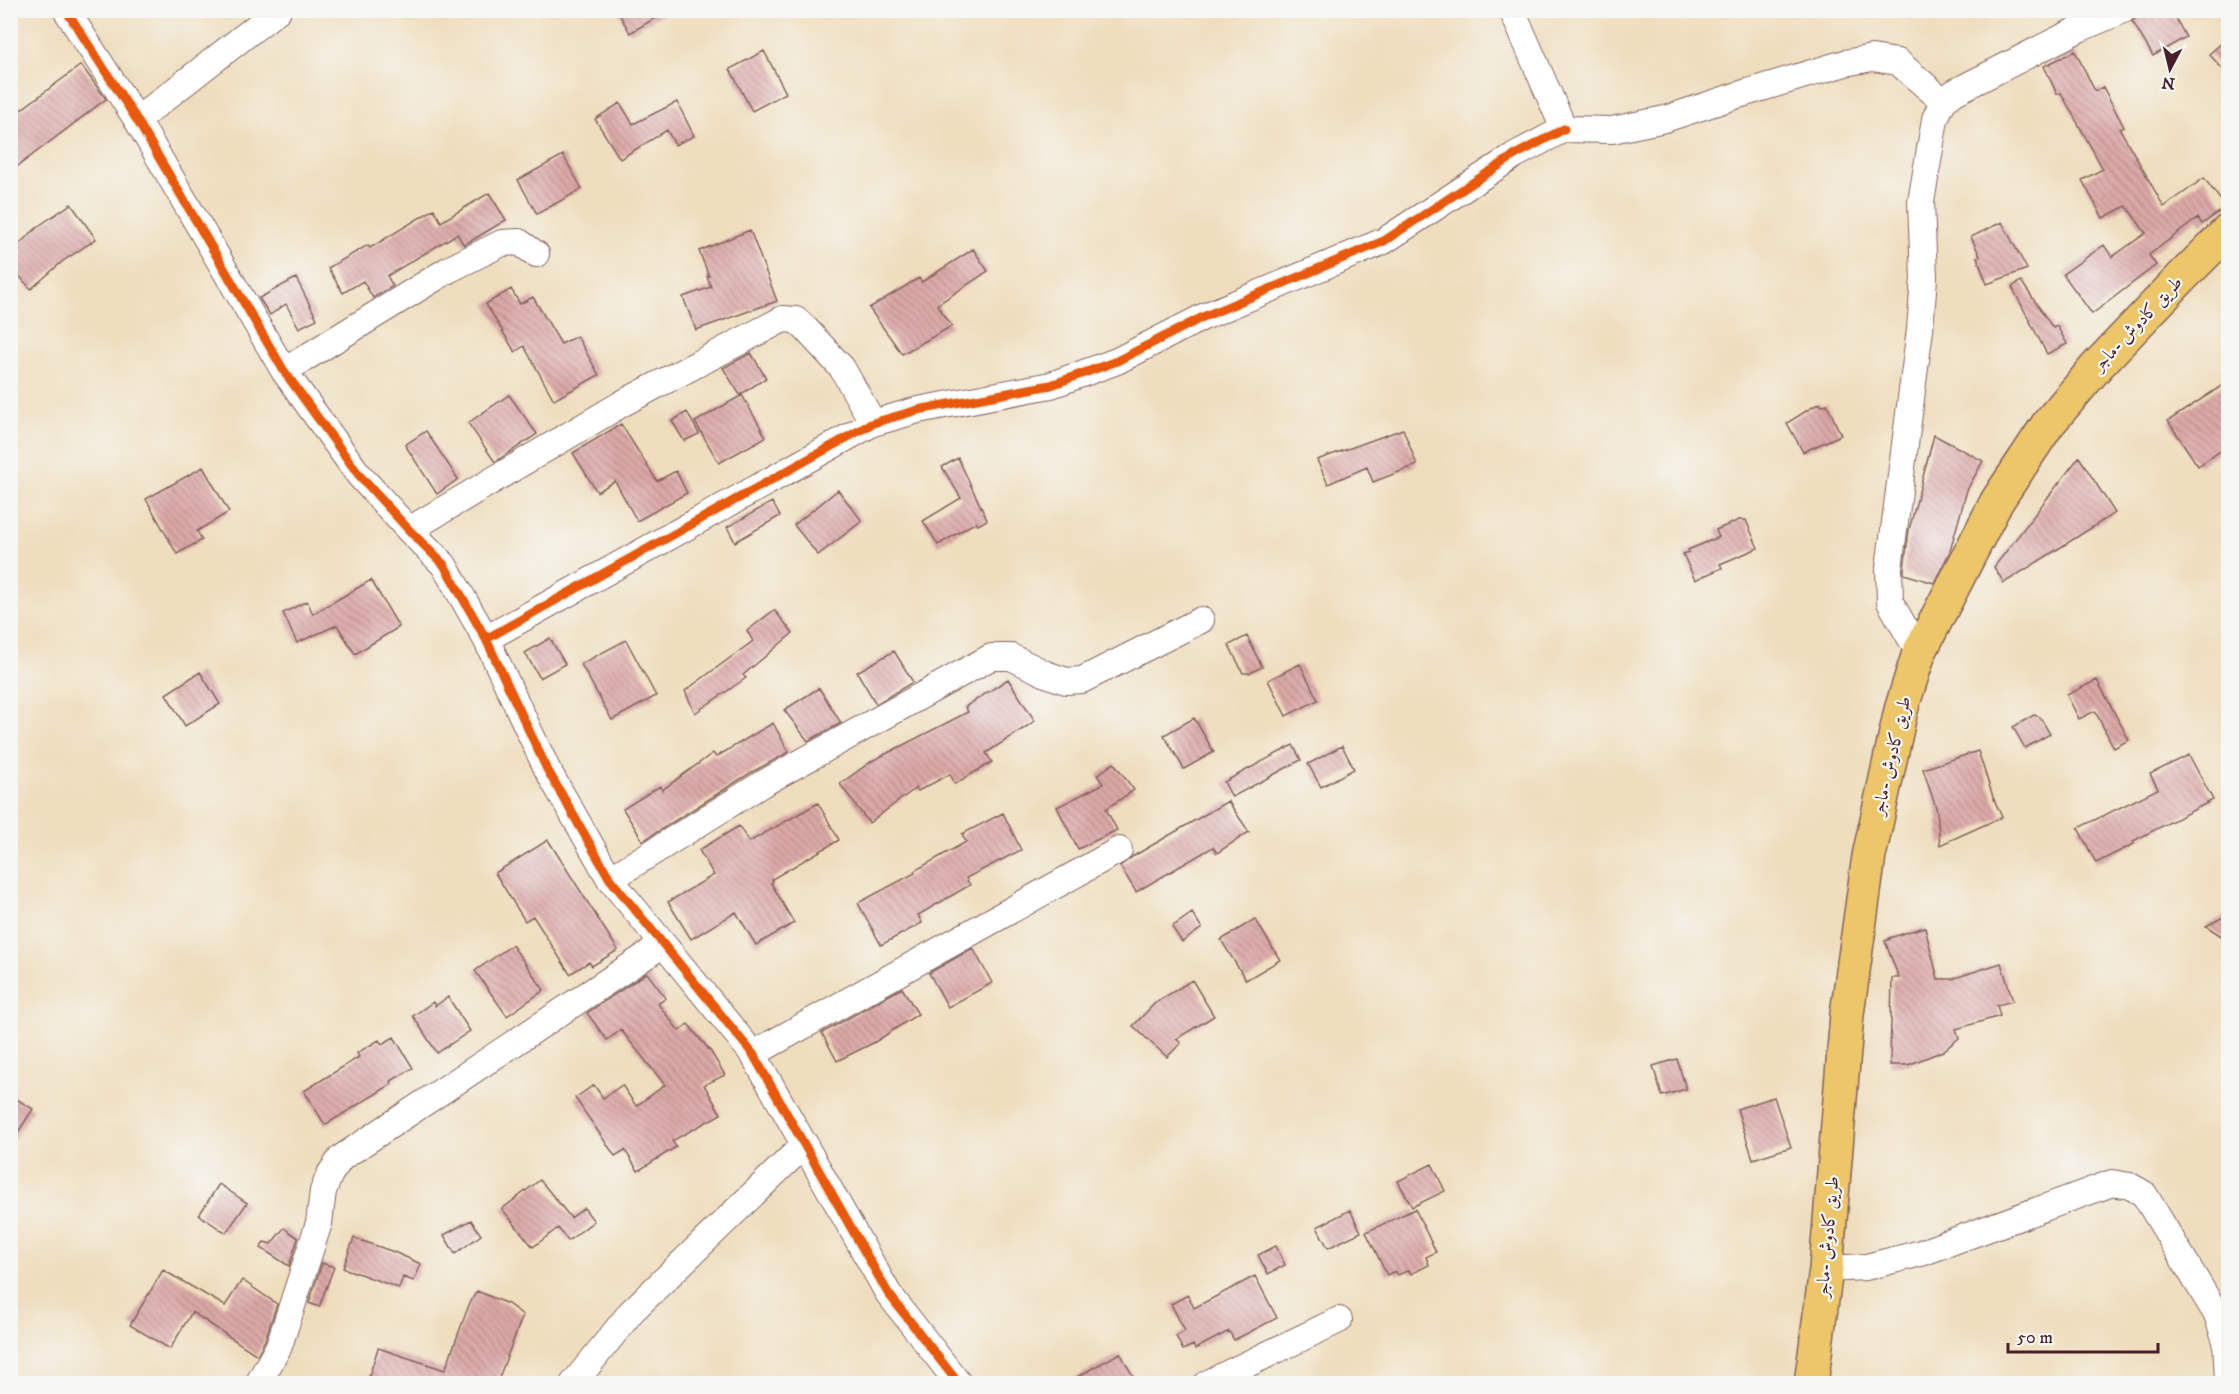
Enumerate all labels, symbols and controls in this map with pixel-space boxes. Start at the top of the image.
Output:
north arrow [2140,39,2200,99]
text: N [2161,72,2176,94]
street label: طريق كادوش -ماجر [2087,272,2188,378]
street label: طريق كادوش -ماجر [1867,694,1916,820]
street label: طريق كادوش -ماجر [1812,1175,1844,1301]
scale bar [2008,1316,2158,1354]
text: 50 m [2017,1327,2053,1349]

